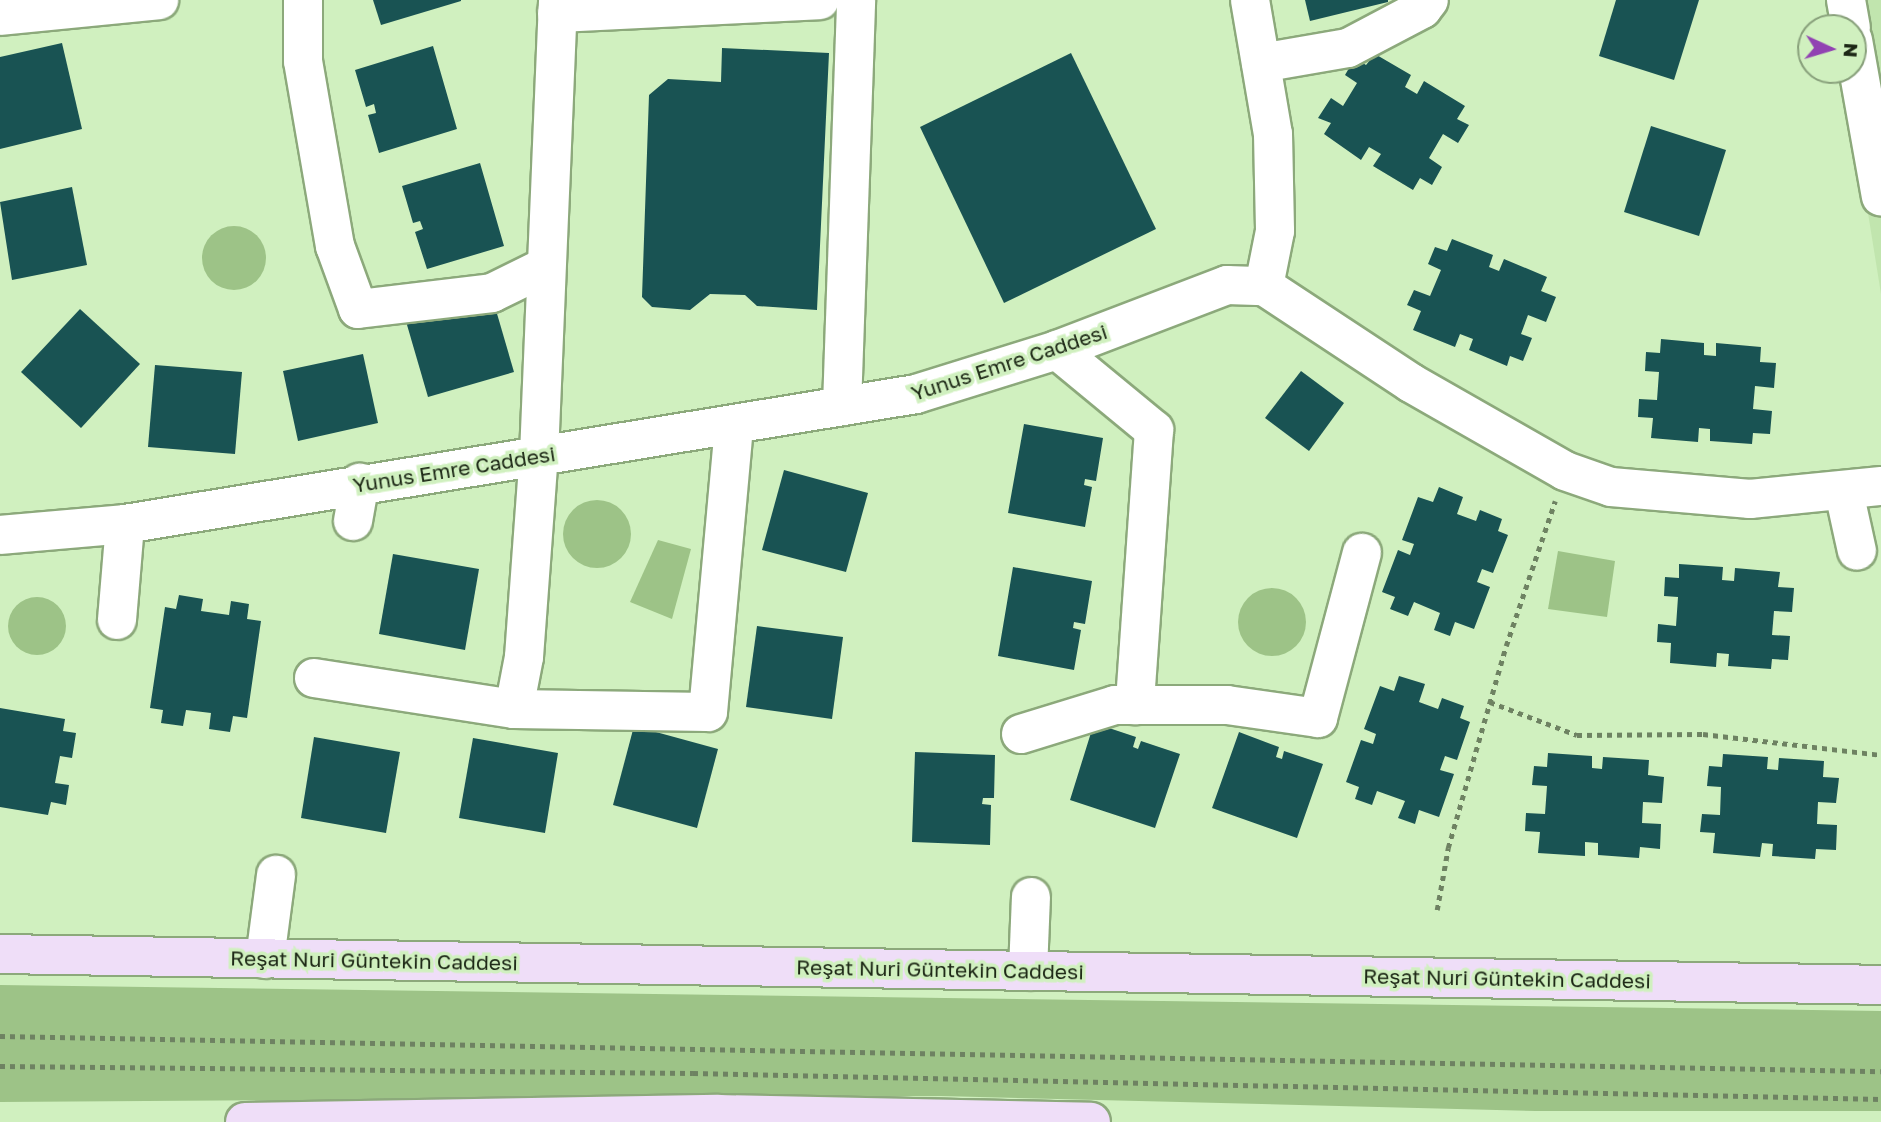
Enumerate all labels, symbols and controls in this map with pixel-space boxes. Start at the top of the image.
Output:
north arrow [1797,14,1867,84]
text: N [1839,42,1863,58]
street label: Yunus Emre Caddesi [908,318,1110,406]
street label: Yunus Emre Caddesi [351,441,557,497]
street label: Reşat Nuri Güntekin Caddesi [230,945,518,975]
street label: Reşat Nuri Güntekin Caddesi [796,954,1084,984]
street label: Reşat Nuri Güntekin Caddesi [1363,963,1651,993]

